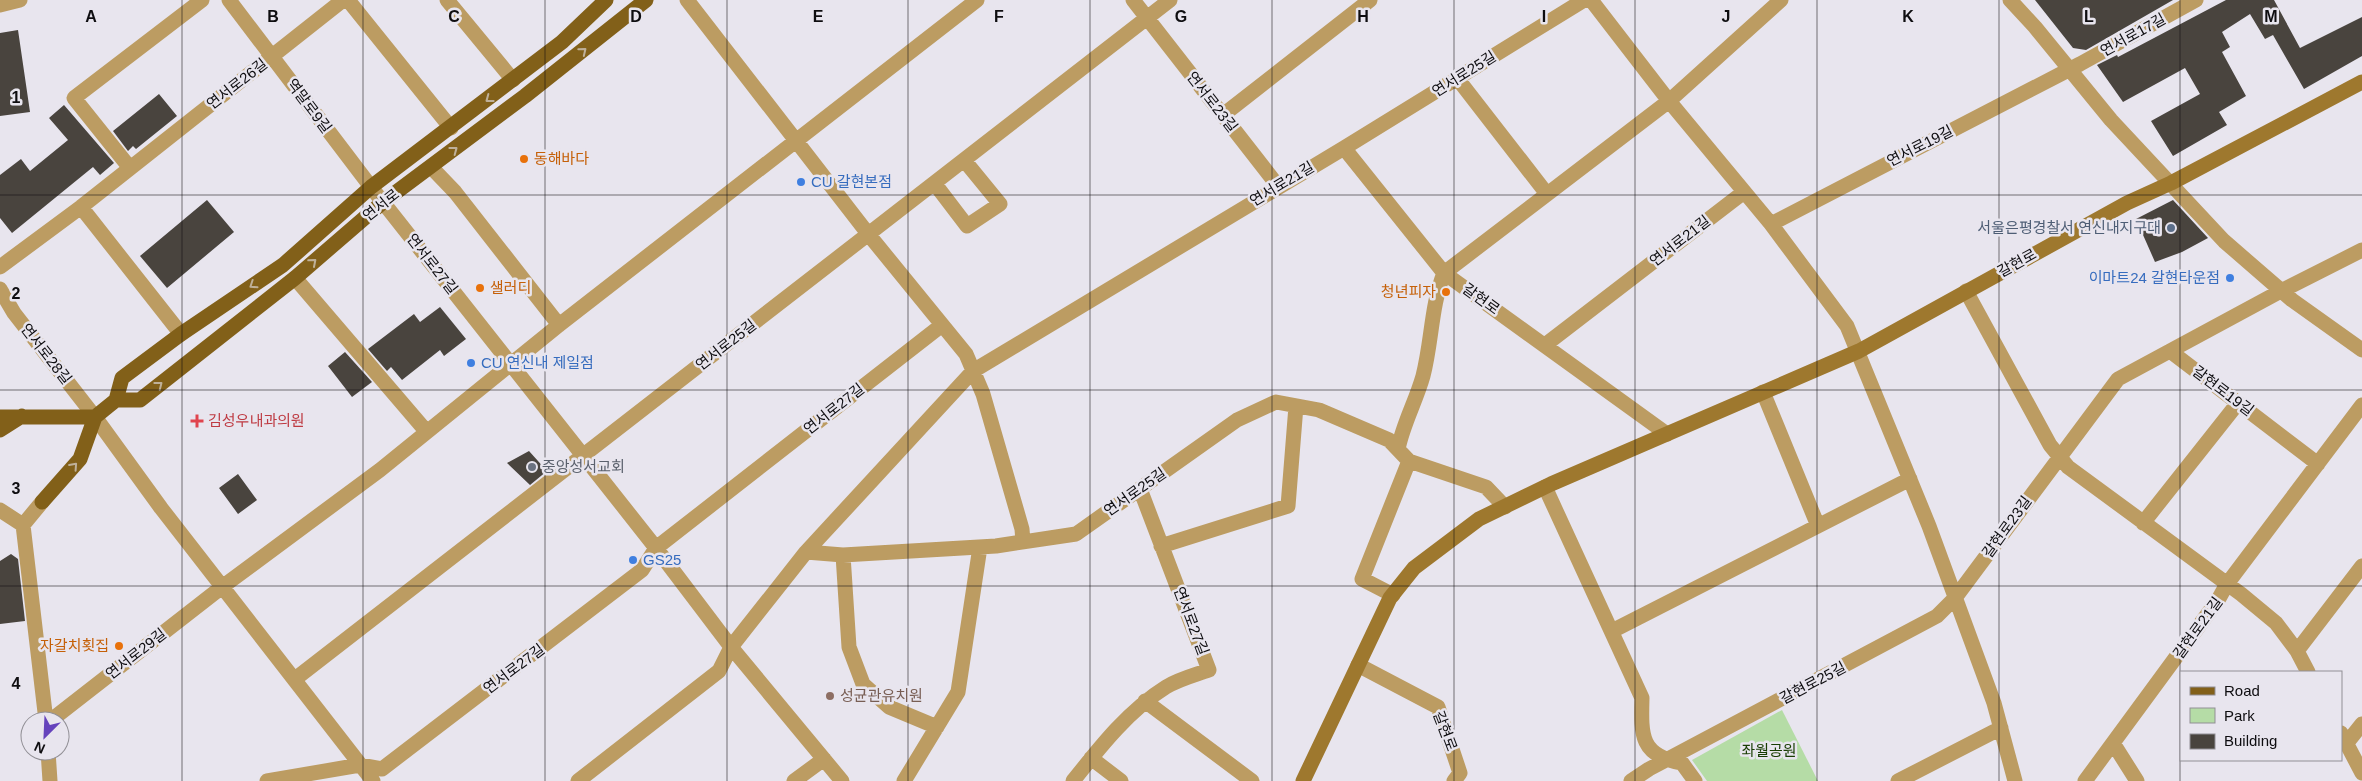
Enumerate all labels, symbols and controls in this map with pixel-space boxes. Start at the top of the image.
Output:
text: A [85,8,97,25]
text: B [267,8,279,25]
text: C [448,8,460,25]
text: D [630,8,642,25]
text: E [813,8,824,25]
text: F [994,8,1004,25]
text: G [1175,8,1187,25]
text: H [1357,8,1369,25]
text: I [1542,8,1546,25]
text: J [1722,8,1730,25]
text: K [1902,8,1914,25]
text: L [2084,8,2094,25]
text: M [2264,8,2278,25]
street label: 연서로17길 [2097,10,2168,59]
street label: 연서로25길 [1429,47,1499,100]
one-way arrow [577,48,586,56]
street label: 연서로26길 [203,55,270,112]
street label: 연서로23길 [1184,68,1241,135]
street label: 역말로9길 [283,75,335,136]
text: 1 [12,89,21,106]
one-way arrow [485,93,495,102]
street label: 연서로19길 [1884,122,1956,169]
one-way arrow [448,147,457,155]
place label: 동해바다 [534,150,589,167]
marker: 동해바다 [518,153,530,165]
street label: 연서로21길 [1247,158,1317,209]
place label: CU 갈현본점 [811,173,892,190]
marker: CU 갈현본점 [795,176,807,188]
street label: 연서로 [359,185,402,224]
street label: 연서로21길 [1646,212,1713,269]
place label: 서울은평경찰서 연신내지구대 [1977,219,2161,236]
marker: 서울은평경찰서 연신내지구대 [2165,222,2177,234]
street label: 연서로27길 [404,230,461,297]
street label: 갈현로 [1995,245,2039,280]
one-way arrow [308,259,317,268]
place label: 이마트24 갈현타운점 [2089,269,2220,286]
marker: 이마트24 갈현타운점 [2224,272,2236,284]
one-way arrow [249,279,259,288]
place label: 샐러디 [490,279,531,296]
street label: 갈현로 [1460,280,1503,318]
marker: 샐러디 [474,282,486,294]
place label: 청년피자 [1381,283,1436,300]
text: 2 [12,285,21,302]
marker: 청년피자 [1440,286,1452,298]
street label: 연서로25길 [692,316,759,373]
street label: 연서로28길 [18,320,75,387]
place label: CU 연신내 제일점 [481,354,594,371]
marker: CU 연신내 제일점 [465,357,477,369]
street label: 갈현로19길 [2189,362,2257,419]
street label: 연서로27길 [800,380,867,437]
one-way arrow [153,383,162,391]
place label: 김성우내과의원 [208,412,305,429]
marker: 김성우내과의원 [190,414,204,428]
place label: 중앙성서교회 [542,458,625,475]
marker: 중앙성서교회 [526,461,538,473]
one-way arrow [68,462,77,471]
street label: 연서로25길 [1100,464,1169,519]
text: 3 [12,480,21,497]
street label: 갈현로23길 [1979,493,2035,561]
place label: GS25 [643,551,681,568]
marker: GS25 [627,554,639,566]
street label: 연서로27길 [1171,584,1212,657]
street label: 갈현로21길 [2170,594,2226,662]
street label: 연서로29길 [102,625,169,682]
place label: 자갈치횟집 [40,637,109,654]
marker: 자갈치횟집 [113,640,125,652]
street label: 연서로27길 [480,640,548,697]
street label: 갈현로25길 [1777,658,1848,707]
legend [2180,671,2342,761]
text: 4 [12,675,21,692]
text: Road [2224,682,2260,699]
place label: 성균관유치원 [840,687,923,704]
marker: 성균관유치원 [824,690,836,702]
text: Park [2224,707,2255,724]
street label: 갈현로 [1430,708,1461,753]
north arrow [20,711,70,761]
text: Building [2224,732,2277,749]
text: N [32,739,48,757]
park label: 좌월공원 [1741,742,1797,759]

